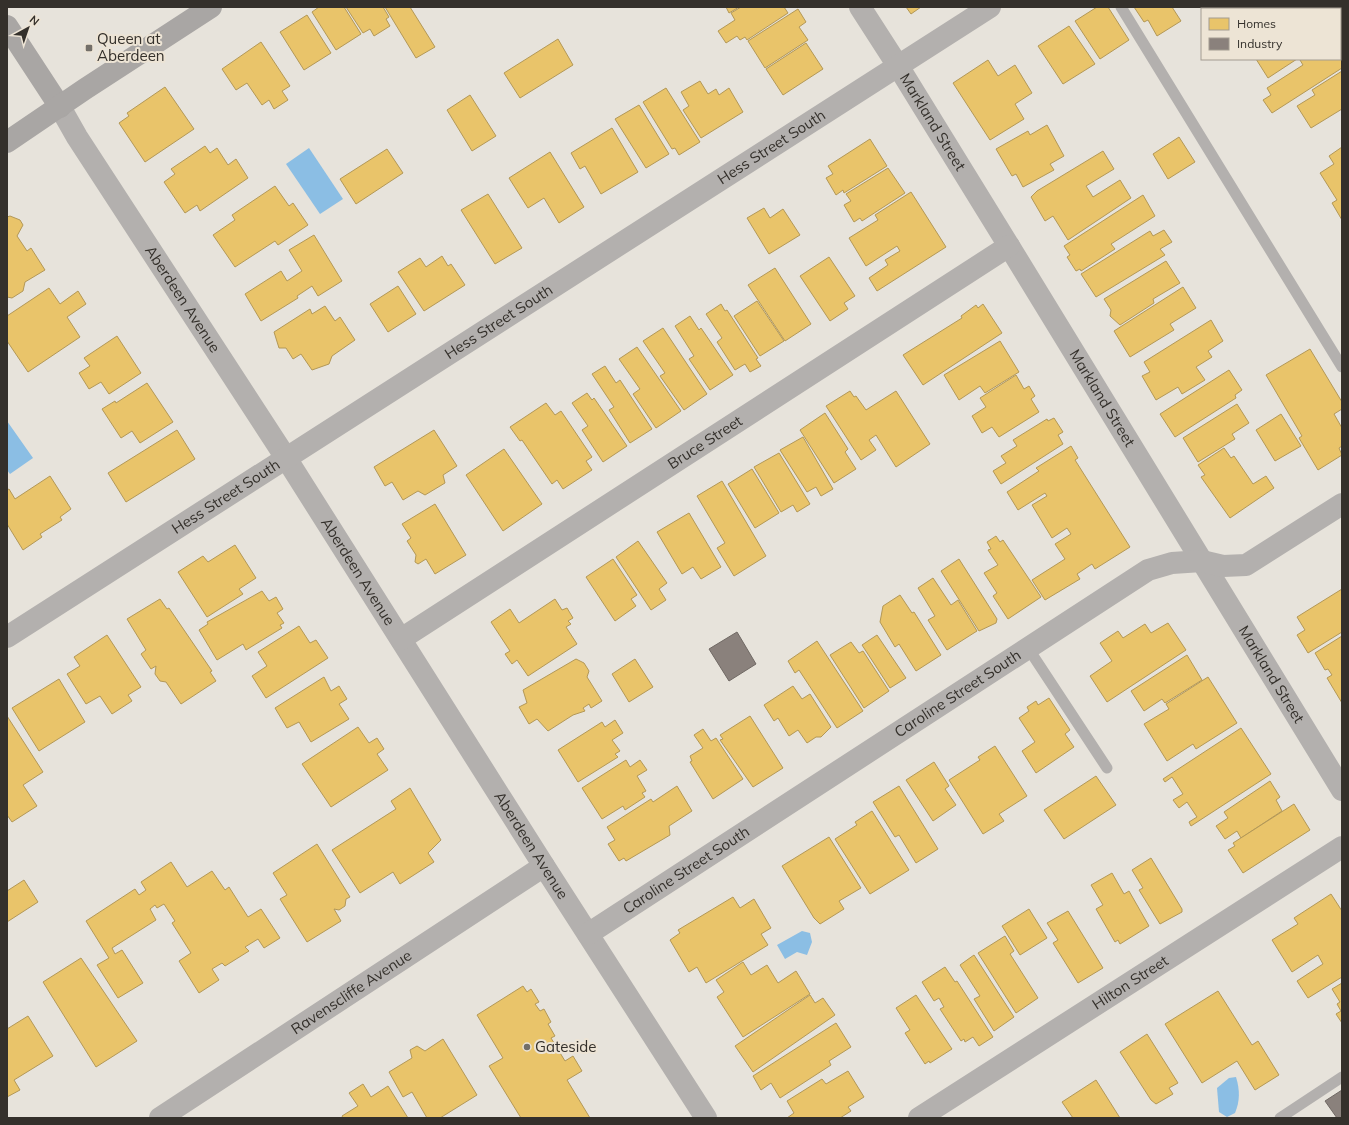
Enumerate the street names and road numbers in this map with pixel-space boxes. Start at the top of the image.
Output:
street label: Markland Street [896,70,970,174]
street label: Hess Street South [714,105,829,188]
street label: Aberdeen Avenue [141,242,225,356]
street label: Hess Street South [441,280,556,363]
street label: Markland Street [1065,346,1140,450]
street label: Bruce Street [664,411,746,473]
street label: Hess Street South [168,455,283,538]
street label: Aberdeen Avenue [317,514,399,629]
street label: Markland Street [1235,622,1309,726]
street label: Caroline Street South [891,645,1024,741]
street label: Aberdeen Avenue [490,788,573,903]
street label: Caroline Street South [619,822,753,918]
street label: Ravenscliffe Avenue [287,946,415,1038]
street label: Hilton Street [1088,951,1172,1014]

